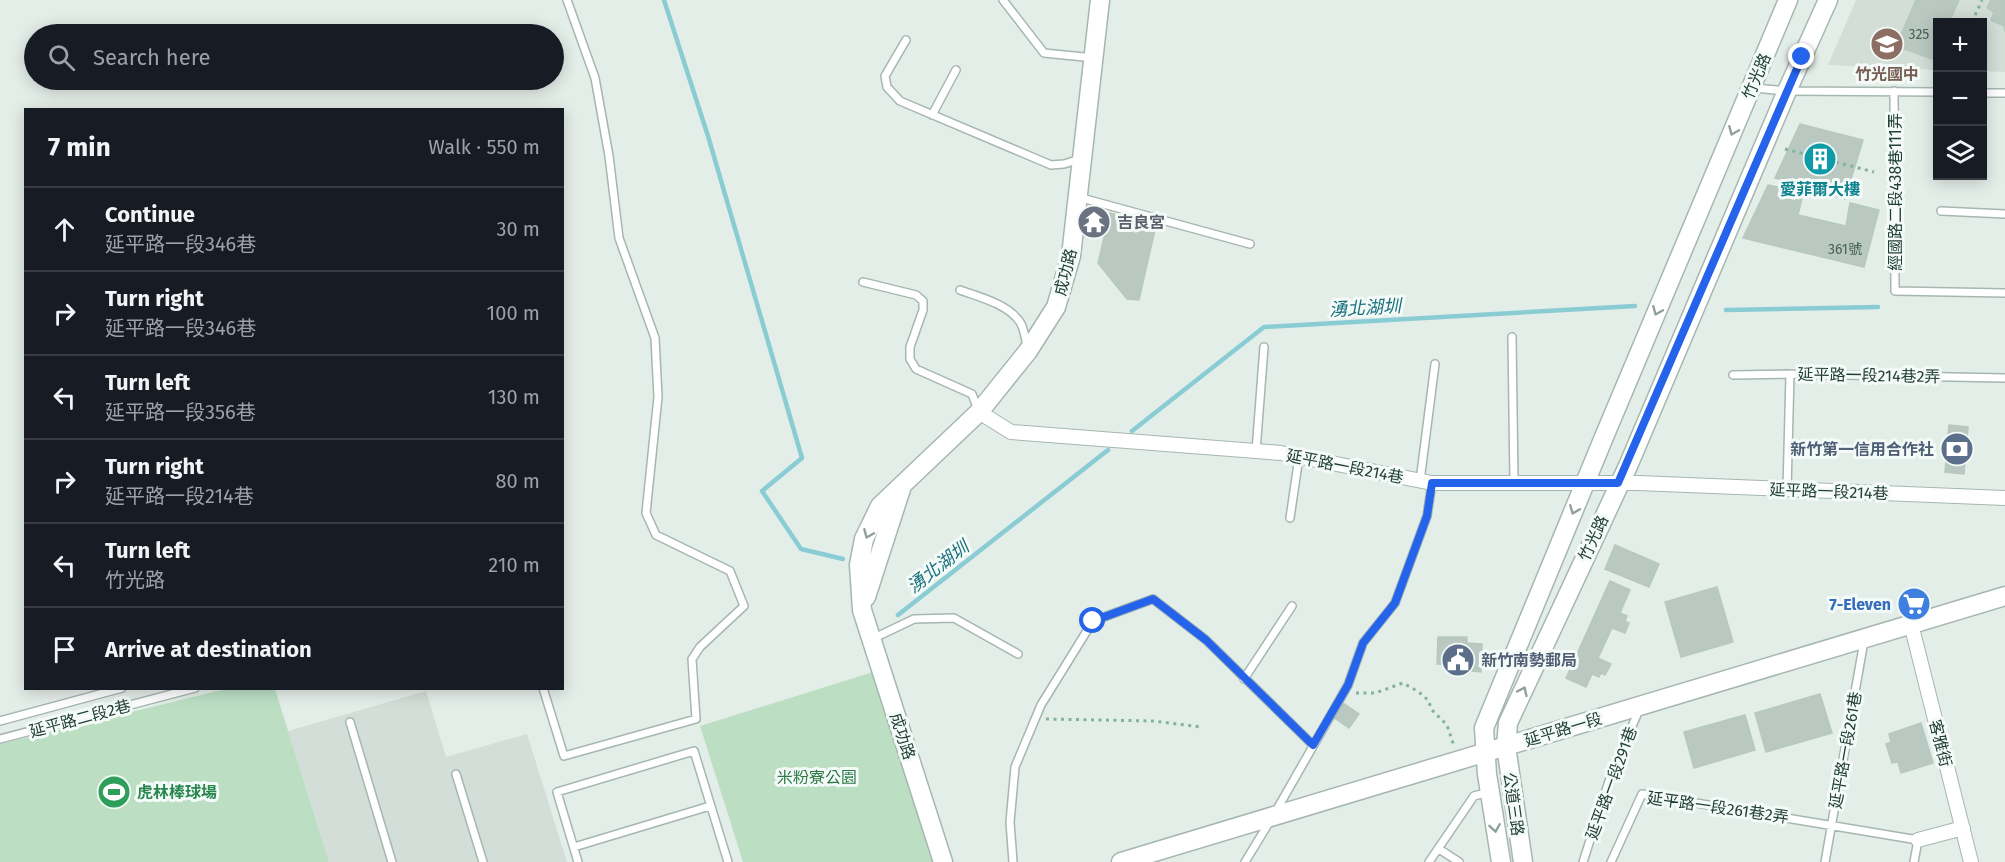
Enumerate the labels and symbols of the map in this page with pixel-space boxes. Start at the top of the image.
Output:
school or university icon: 竹光國中 [1869,26,1905,62]
house number: 325 [1909,26,1929,43]
route end [1788,43,1814,69]
street label: 竹光路 [1738,50,1775,102]
place label: 竹光國中 [1855,65,1919,84]
street label: 經國路二段438巷111弄 [1886,113,1905,271]
one-way arrow [1728,125,1740,136]
building icon: 愛菲爾大樓 [1802,141,1838,177]
place label: 愛菲爾大樓 [1780,180,1860,199]
temple icon: 吉良宮 [1076,204,1112,240]
place label: 吉良宮 [1117,213,1165,232]
house number: 361號 [1828,241,1862,258]
street label: 成功路 [1050,247,1081,298]
water label: 湧北湖圳 [1328,295,1405,321]
one-way arrow [1652,305,1664,316]
street label: 延平路一段214巷2弄 [1797,365,1941,386]
bank icon: 新竹第一信用合作社 [1939,431,1975,467]
place label: 新竹第一信用合作社 [1790,440,1934,459]
street label: 延平路一段214巷 [1285,446,1405,487]
street label: 延平路一段214巷 [1769,480,1889,503]
one-way arrow [1569,504,1581,515]
street label: 竹光路 [1575,512,1612,564]
one-way arrow [863,527,875,538]
water label: 湧北湖圳 [903,534,976,598]
supermarket icon: 7-Eleven [1896,586,1932,622]
place label: 7-Eleven [1829,595,1891,614]
route start [1079,607,1105,633]
public building icon: 新竹南勢郵局 [1440,642,1476,678]
place label: 新竹南勢郵局 [1481,651,1577,670]
one-way arrow [1515,686,1527,697]
street label: 延平路一段261巷 [1826,690,1865,810]
street label: 延平路二段2巷 [27,696,133,741]
street label: 延平路一段 [1522,709,1604,750]
street label: 成功路 [886,710,919,762]
street label: 客雅街 [1925,718,1956,769]
street label: 延平路一段291巷 [1582,724,1641,842]
park label: 米粉寮公園 [777,768,857,787]
street label: 公道三路 [1500,771,1527,837]
sports icon: 虎林棒球場 [96,774,132,810]
place label: 虎林棒球場 [137,783,217,802]
street label: 延平路一段261巷2弄 [1646,788,1790,827]
one-way arrow [1489,824,1501,833]

